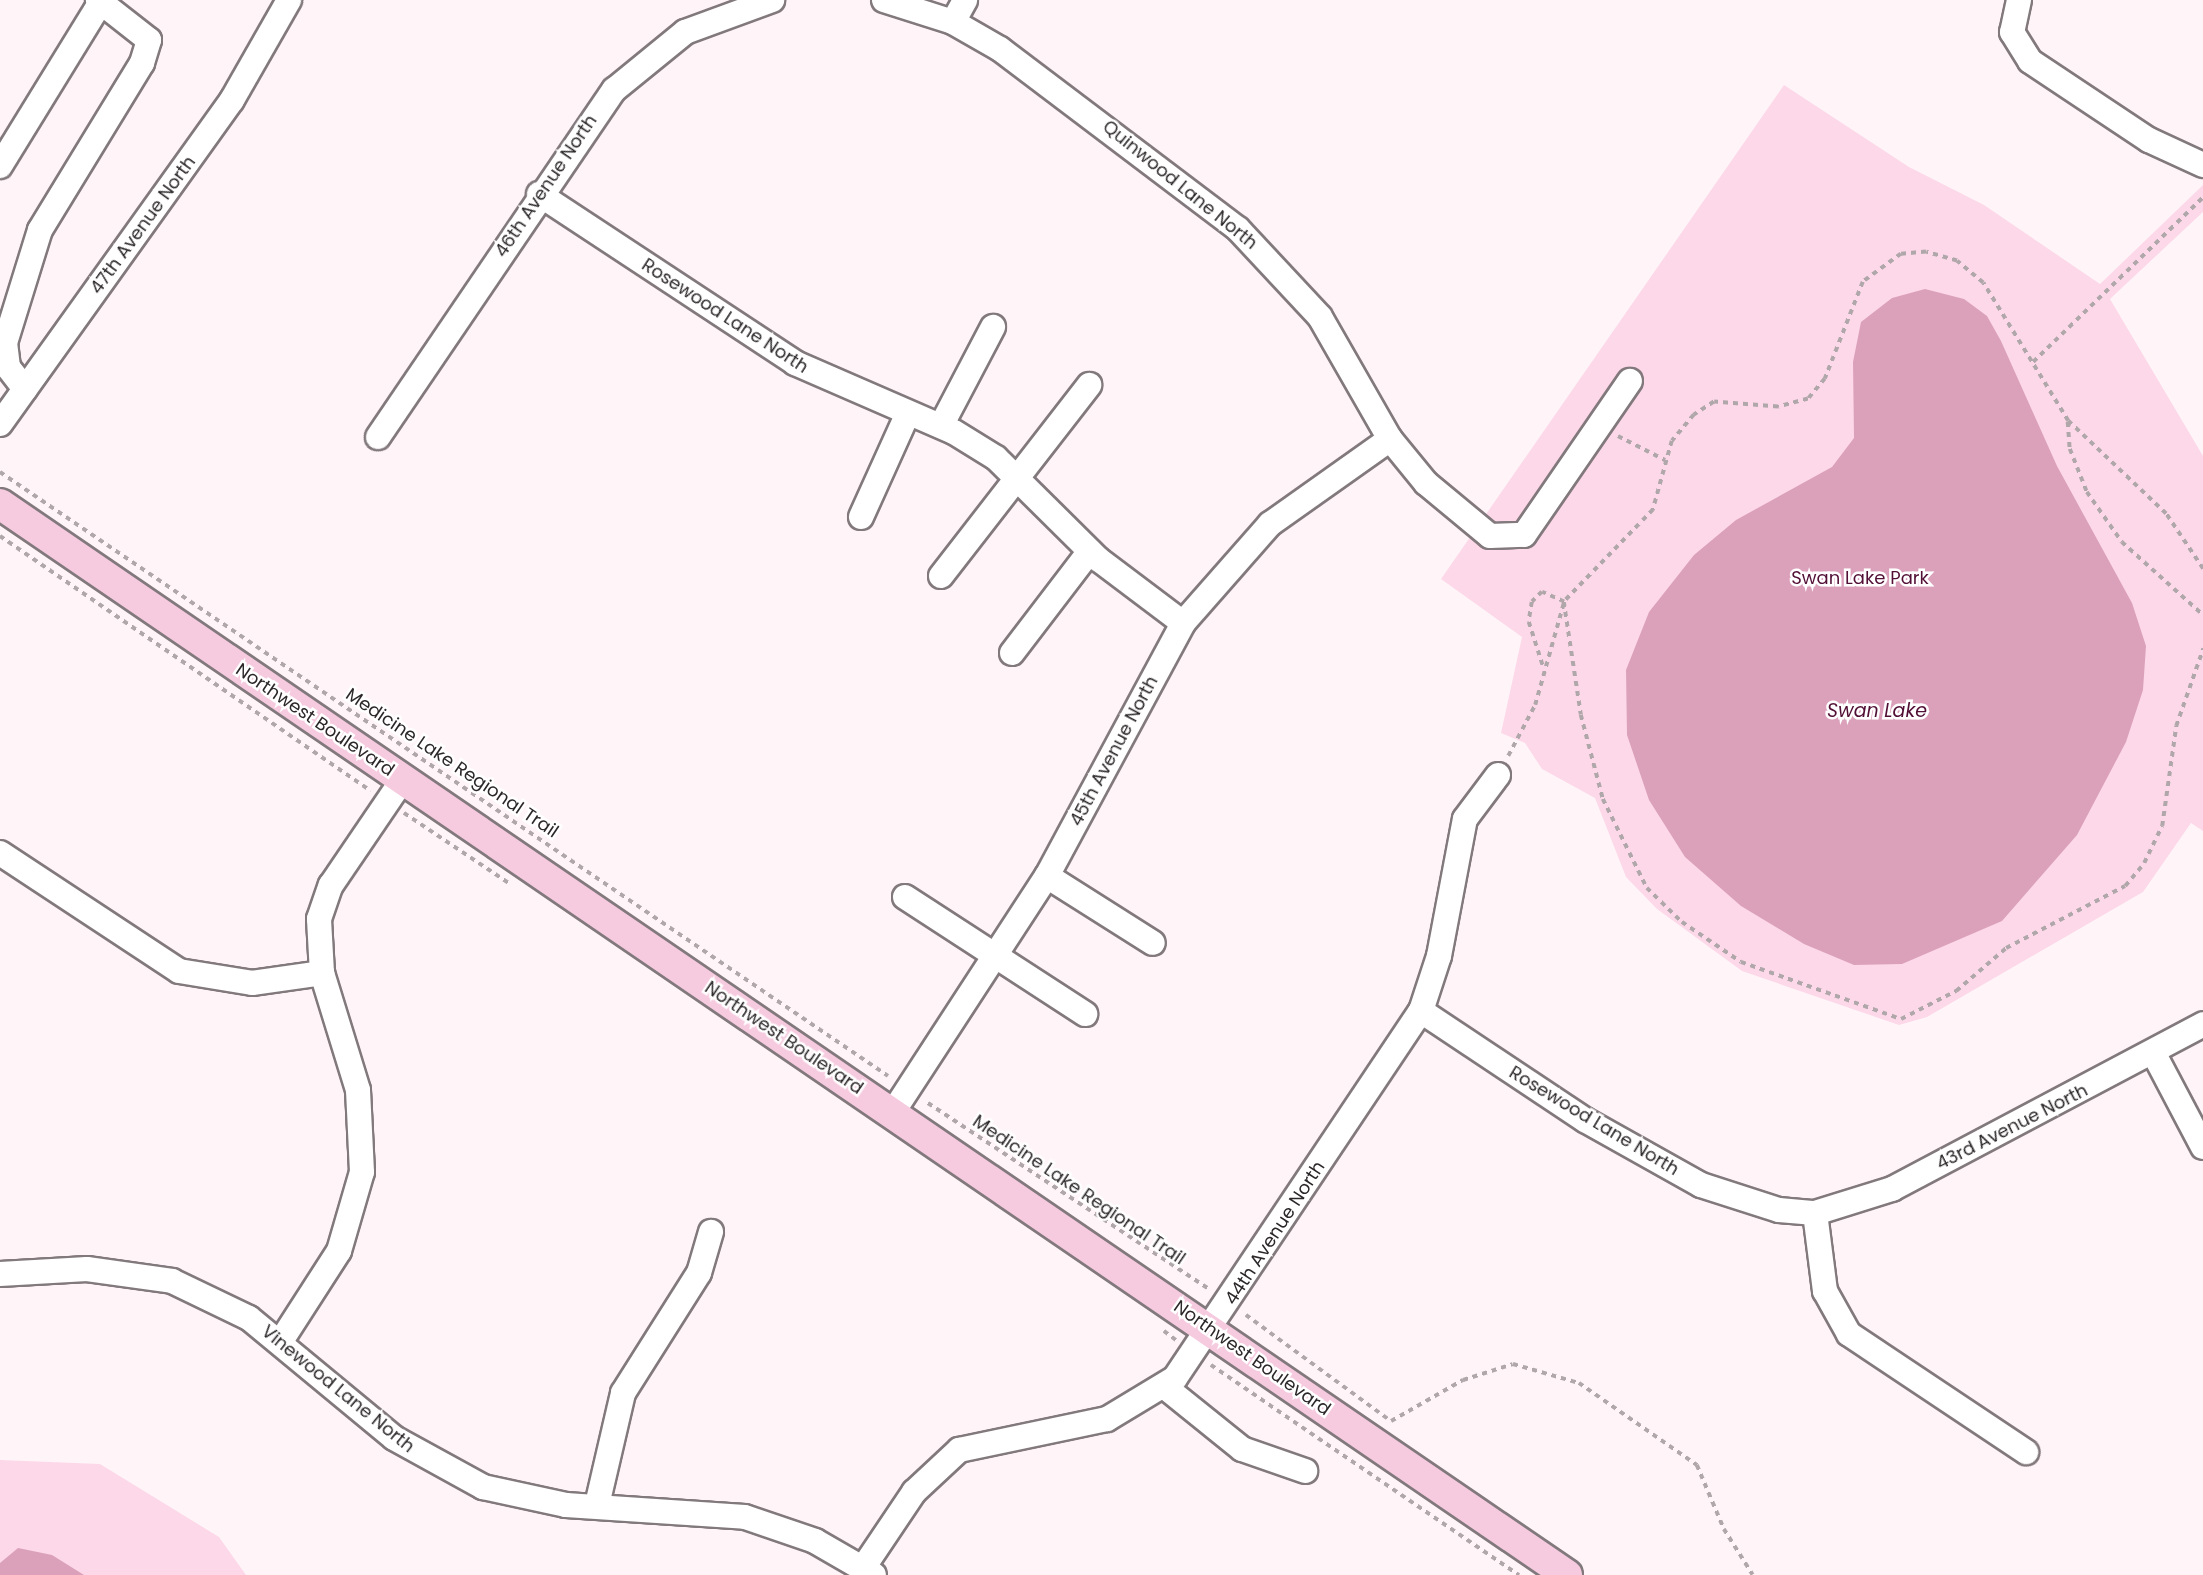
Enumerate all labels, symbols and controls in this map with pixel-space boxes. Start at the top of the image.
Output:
street label: 46th Avenue North [490,111,602,261]
street label: Quinwood Lane North [1098,116,1262,254]
street label: 47th Avenue North [86,152,200,298]
street label: Rosewood Lane North [638,254,812,378]
park label: Swan Lake Park [1791,567,1929,589]
street label: Northwest Boulevard [232,659,398,781]
street label: 45th Avenue North [1065,672,1163,830]
street label: Medicine Lake Regional Trail [342,684,562,842]
water label: Swan Lake [1827,700,1927,722]
street label: Northwest Boulevard [701,977,867,1099]
street label: Rosewood Lane North [1505,1062,1683,1180]
street label: 43rd Avenue North [1933,1079,2091,1175]
street label: Medicine Lake Regional Trail [969,1111,1189,1269]
street label: 44th Avenue North [1220,1157,1330,1309]
street label: Northwest Boulevard [1169,1296,1335,1420]
street label: Vinewood Lane North [257,1321,419,1457]

